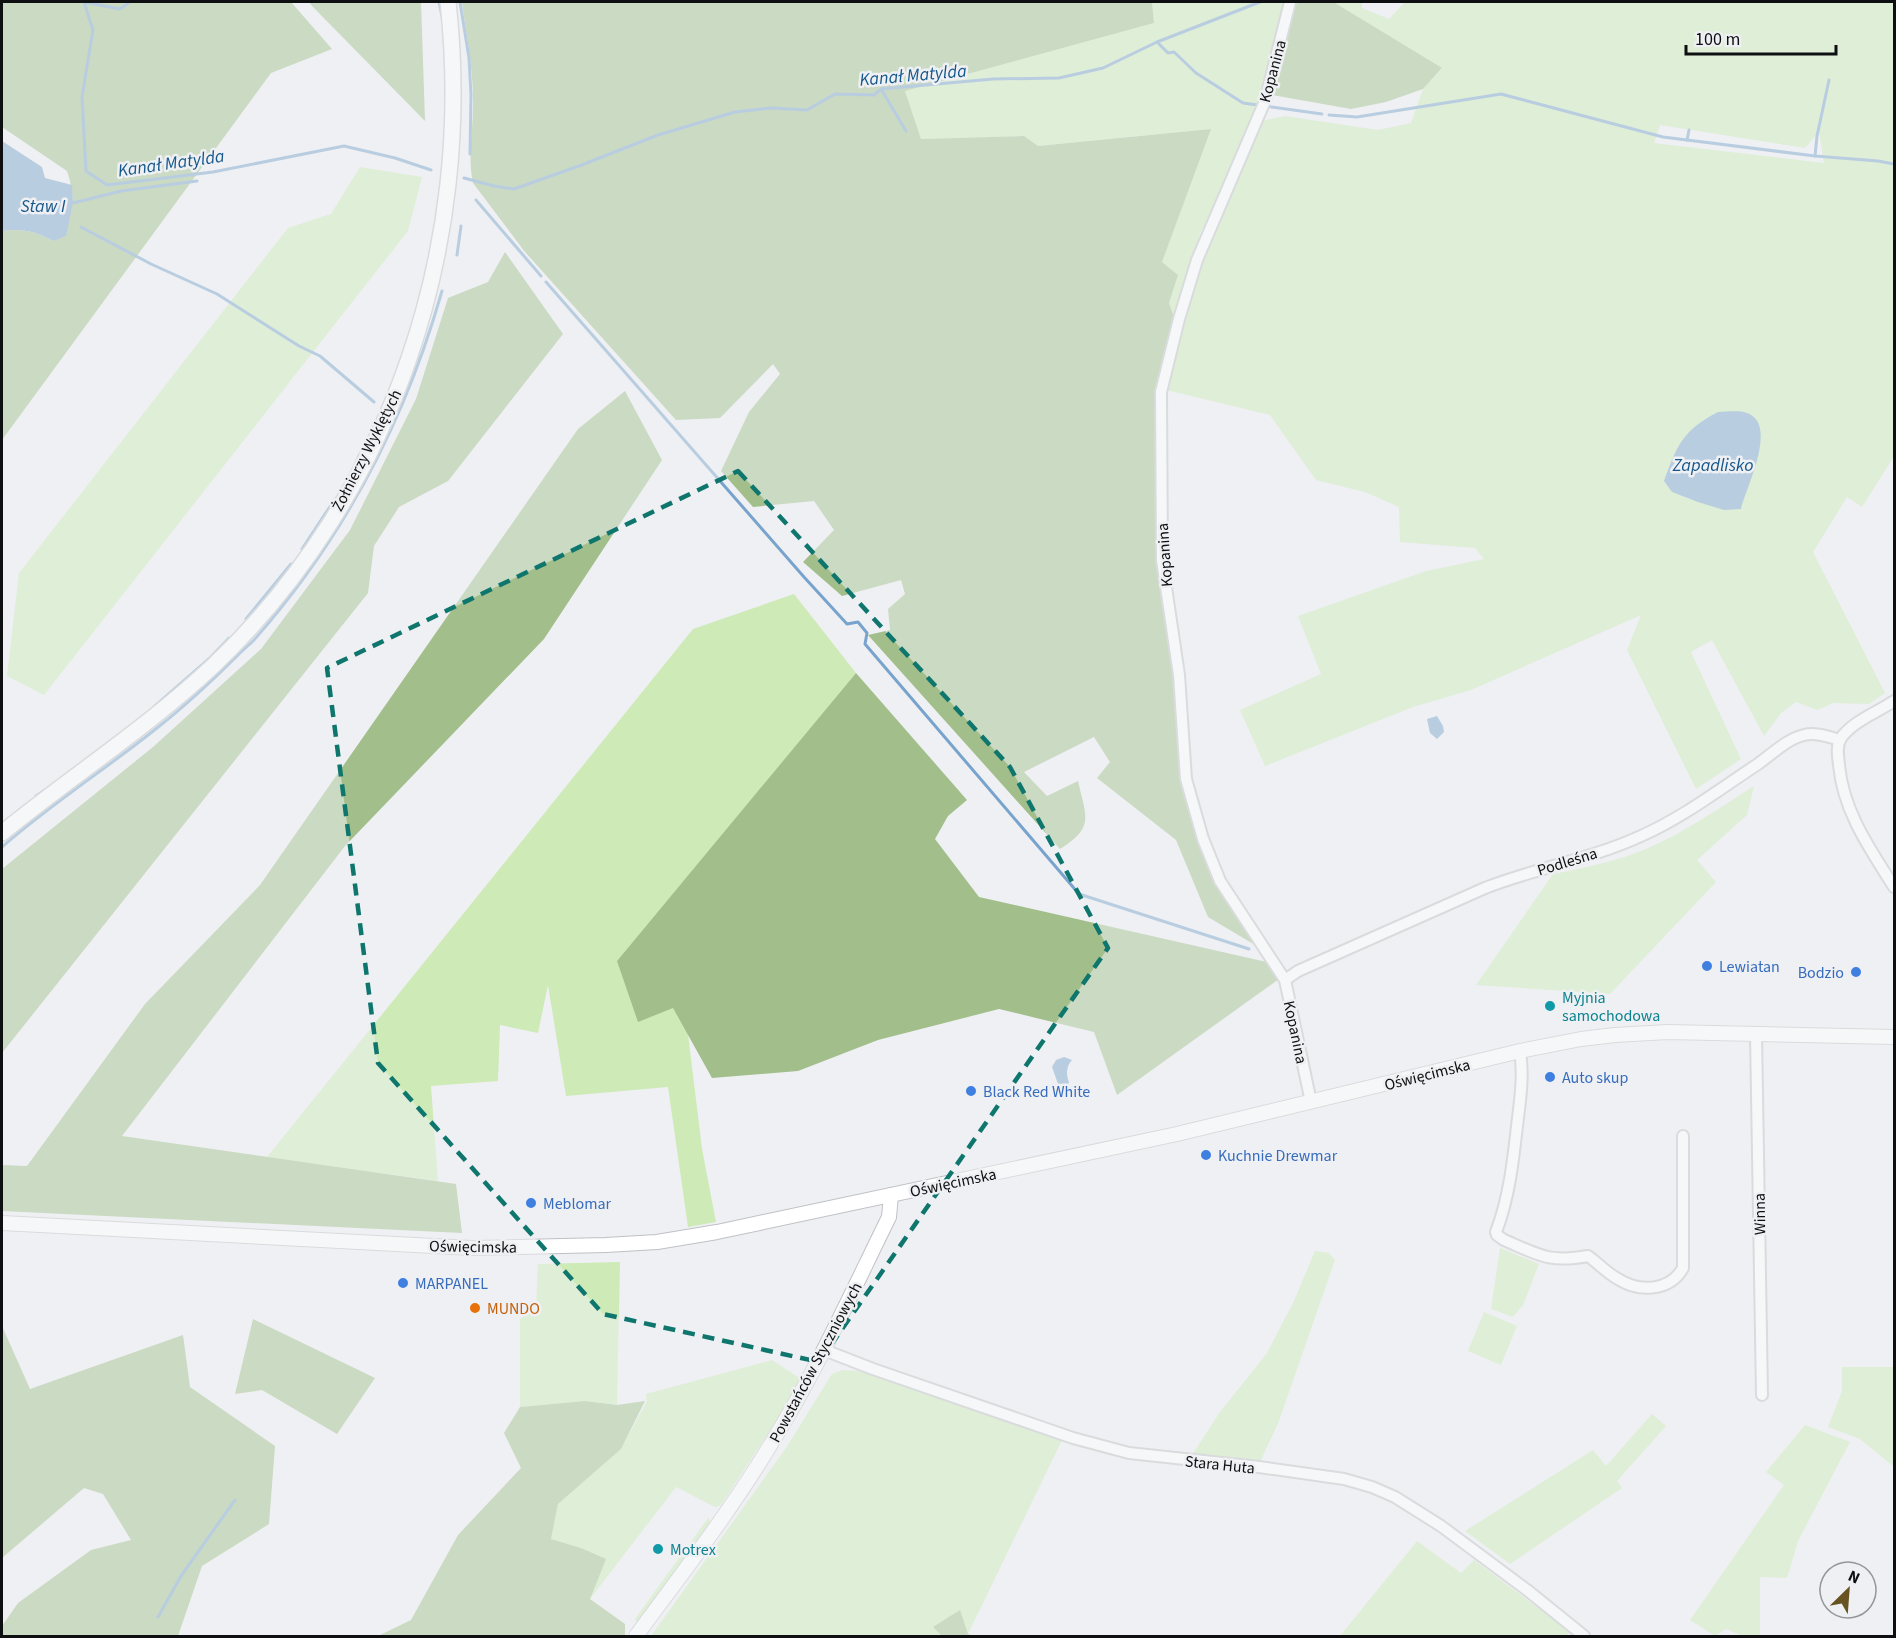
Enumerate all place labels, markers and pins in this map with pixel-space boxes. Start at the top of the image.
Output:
place label: Lewiatan [1719,956,1780,978]
marker: Lewiatan [1700,959,1714,973]
place label: Bodzio [1798,962,1844,984]
marker: Bodzio [1849,965,1863,979]
place label: Myjnia samochodowa [1562,987,1660,1027]
marker: Myjnia samochodowa [1543,999,1557,1013]
place label: Auto skup [1562,1067,1628,1089]
marker: Auto skup [1543,1070,1557,1084]
place label: Black Red White [983,1081,1090,1103]
marker: Black Red White [964,1084,978,1098]
place label: Kuchnie Drewmar [1218,1145,1338,1167]
marker: Kuchnie Drewmar [1199,1148,1213,1162]
place label: Meblomar [543,1193,611,1215]
marker: Meblomar [524,1196,538,1210]
place label: MARPANEL [415,1273,488,1295]
marker: MARPANEL [396,1276,410,1290]
place label: MUNDO [487,1298,540,1320]
marker: MUNDO [468,1301,482,1315]
place label: Motrex [670,1539,716,1561]
marker: Motrex [651,1542,665,1556]

